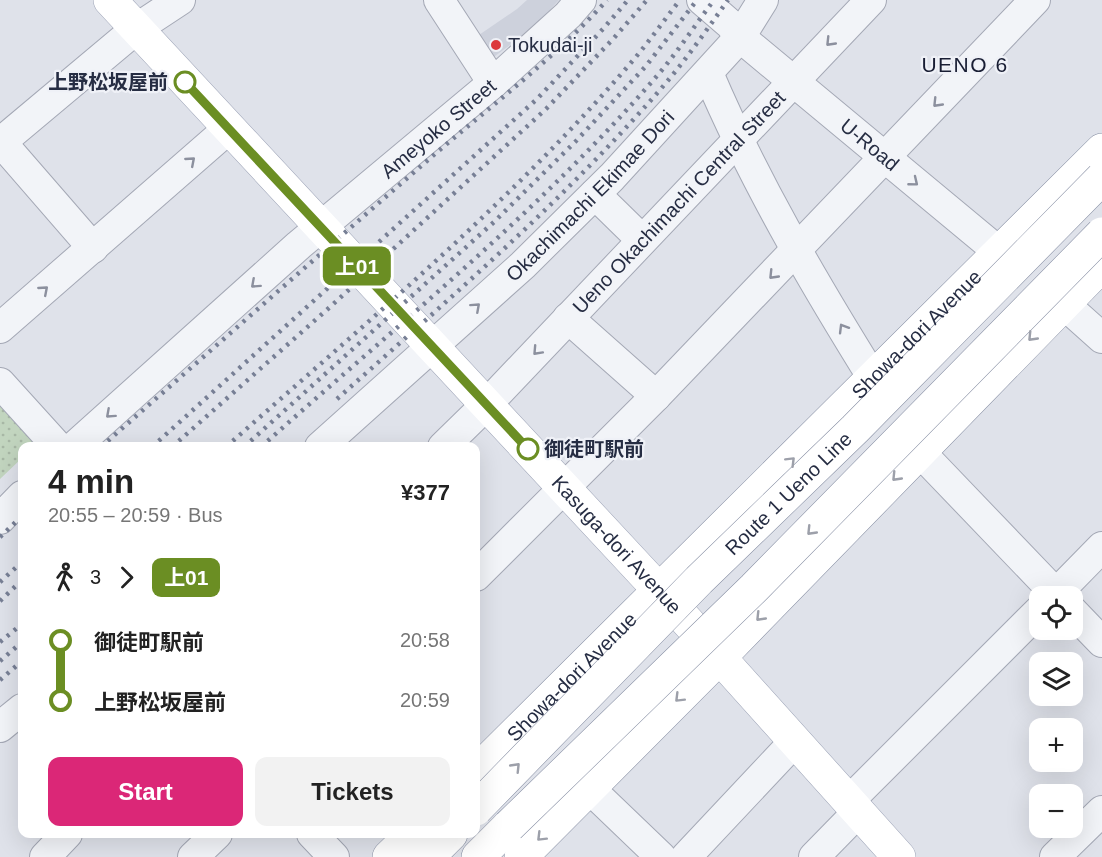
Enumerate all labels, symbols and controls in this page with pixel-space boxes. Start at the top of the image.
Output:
place label: Tokudai-ji [508,34,592,56]
one-way arrow [827,35,838,46]
marker: Tokudai-ji [489,38,503,52]
district label: UENO 6 [921,53,1009,76]
place label: 上野松坂屋前 [48,71,168,93]
marker: 上野松坂屋前 [174,71,196,93]
street label: Ameyoko Street [377,74,500,183]
street label: Ueno Okachimachi Central Street [568,86,790,318]
one-way arrow [933,96,944,107]
street label: Okachimachi Ekimae Dori [502,106,678,286]
street label: U-Road [836,114,903,175]
one-way arrow [184,157,195,168]
one-way arrow [907,175,918,186]
line badge: 上01 [322,246,392,286]
text: 上01 [335,255,379,278]
street label: Showa-dori Avenue [847,265,986,403]
one-way arrow [770,268,781,279]
one-way arrow [251,277,261,288]
one-way arrow [37,286,48,297]
one-way arrow [469,303,480,314]
one-way arrow [838,324,850,334]
one-way arrow [1028,330,1039,341]
one-way arrow [533,344,544,355]
one-way arrow [106,407,116,418]
street label: Route 1 Ueno Line [721,428,856,559]
marker: 御徒町駅前 [517,438,539,460]
place label: 御徒町駅前 [544,438,644,460]
one-way arrow [783,457,794,468]
text: 4 min [48,463,134,500]
one-way arrow [892,469,903,480]
street label: Kasuga-dori Avenue [548,471,686,618]
text: ¥377 [401,480,450,505]
text: 20:55 – 20:59 · Bus [48,504,223,526]
one-way arrow [807,524,818,534]
icon: walk [48,561,81,594]
icon: forward [110,561,143,594]
text: 3 [90,566,101,588]
text: 上01 [164,566,208,589]
map controls [1029,586,1083,838]
button: locate [1029,586,1083,640]
street label: Showa-dori Avenue [503,608,641,746]
one-way arrow [756,609,767,620]
text: 20:58 [400,629,450,651]
text: 御徒町駅前 [94,630,204,655]
button: layers [1029,652,1083,706]
text: 20:59 [400,689,450,711]
text: 上野松坂屋前 [94,690,226,715]
one-way arrow [675,691,686,702]
button: + [1029,718,1083,772]
button: Start [48,757,243,826]
button: Tickets [255,757,450,826]
one-way arrow [509,763,520,774]
button: − [1029,784,1083,838]
one-way arrow [538,829,549,840]

